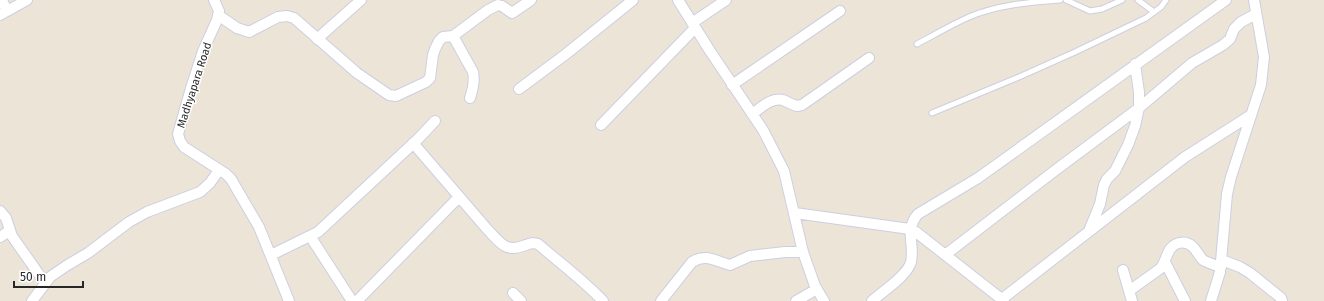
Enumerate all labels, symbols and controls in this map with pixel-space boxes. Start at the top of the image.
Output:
street label: Madhyapara Road [175,41,214,130]
scale bar [14,263,83,289]
text: 50 m [20,270,46,284]

